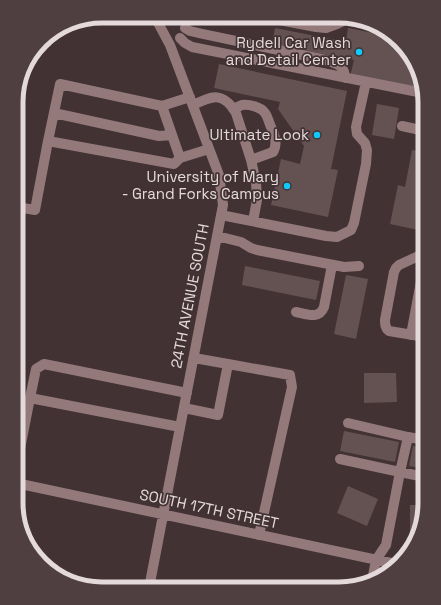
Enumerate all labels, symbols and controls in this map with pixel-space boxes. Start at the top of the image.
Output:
place label: Rydell Car Wash and Detail Center [226,33,351,69]
marker: Rydell Car Wash and Detail Center [354,47,364,57]
place label: Ultimate Look [210,125,309,144]
marker: Ultimate Look [312,130,322,140]
place label: University of Mary - Grand Forks Campus [122,167,279,203]
marker: University of Mary - Grand Forks Campus [282,181,292,191]
street label: 24TH AVENUE SOUTH [166,222,213,370]
street label: SOUTH 17TH STREET [138,484,281,533]

